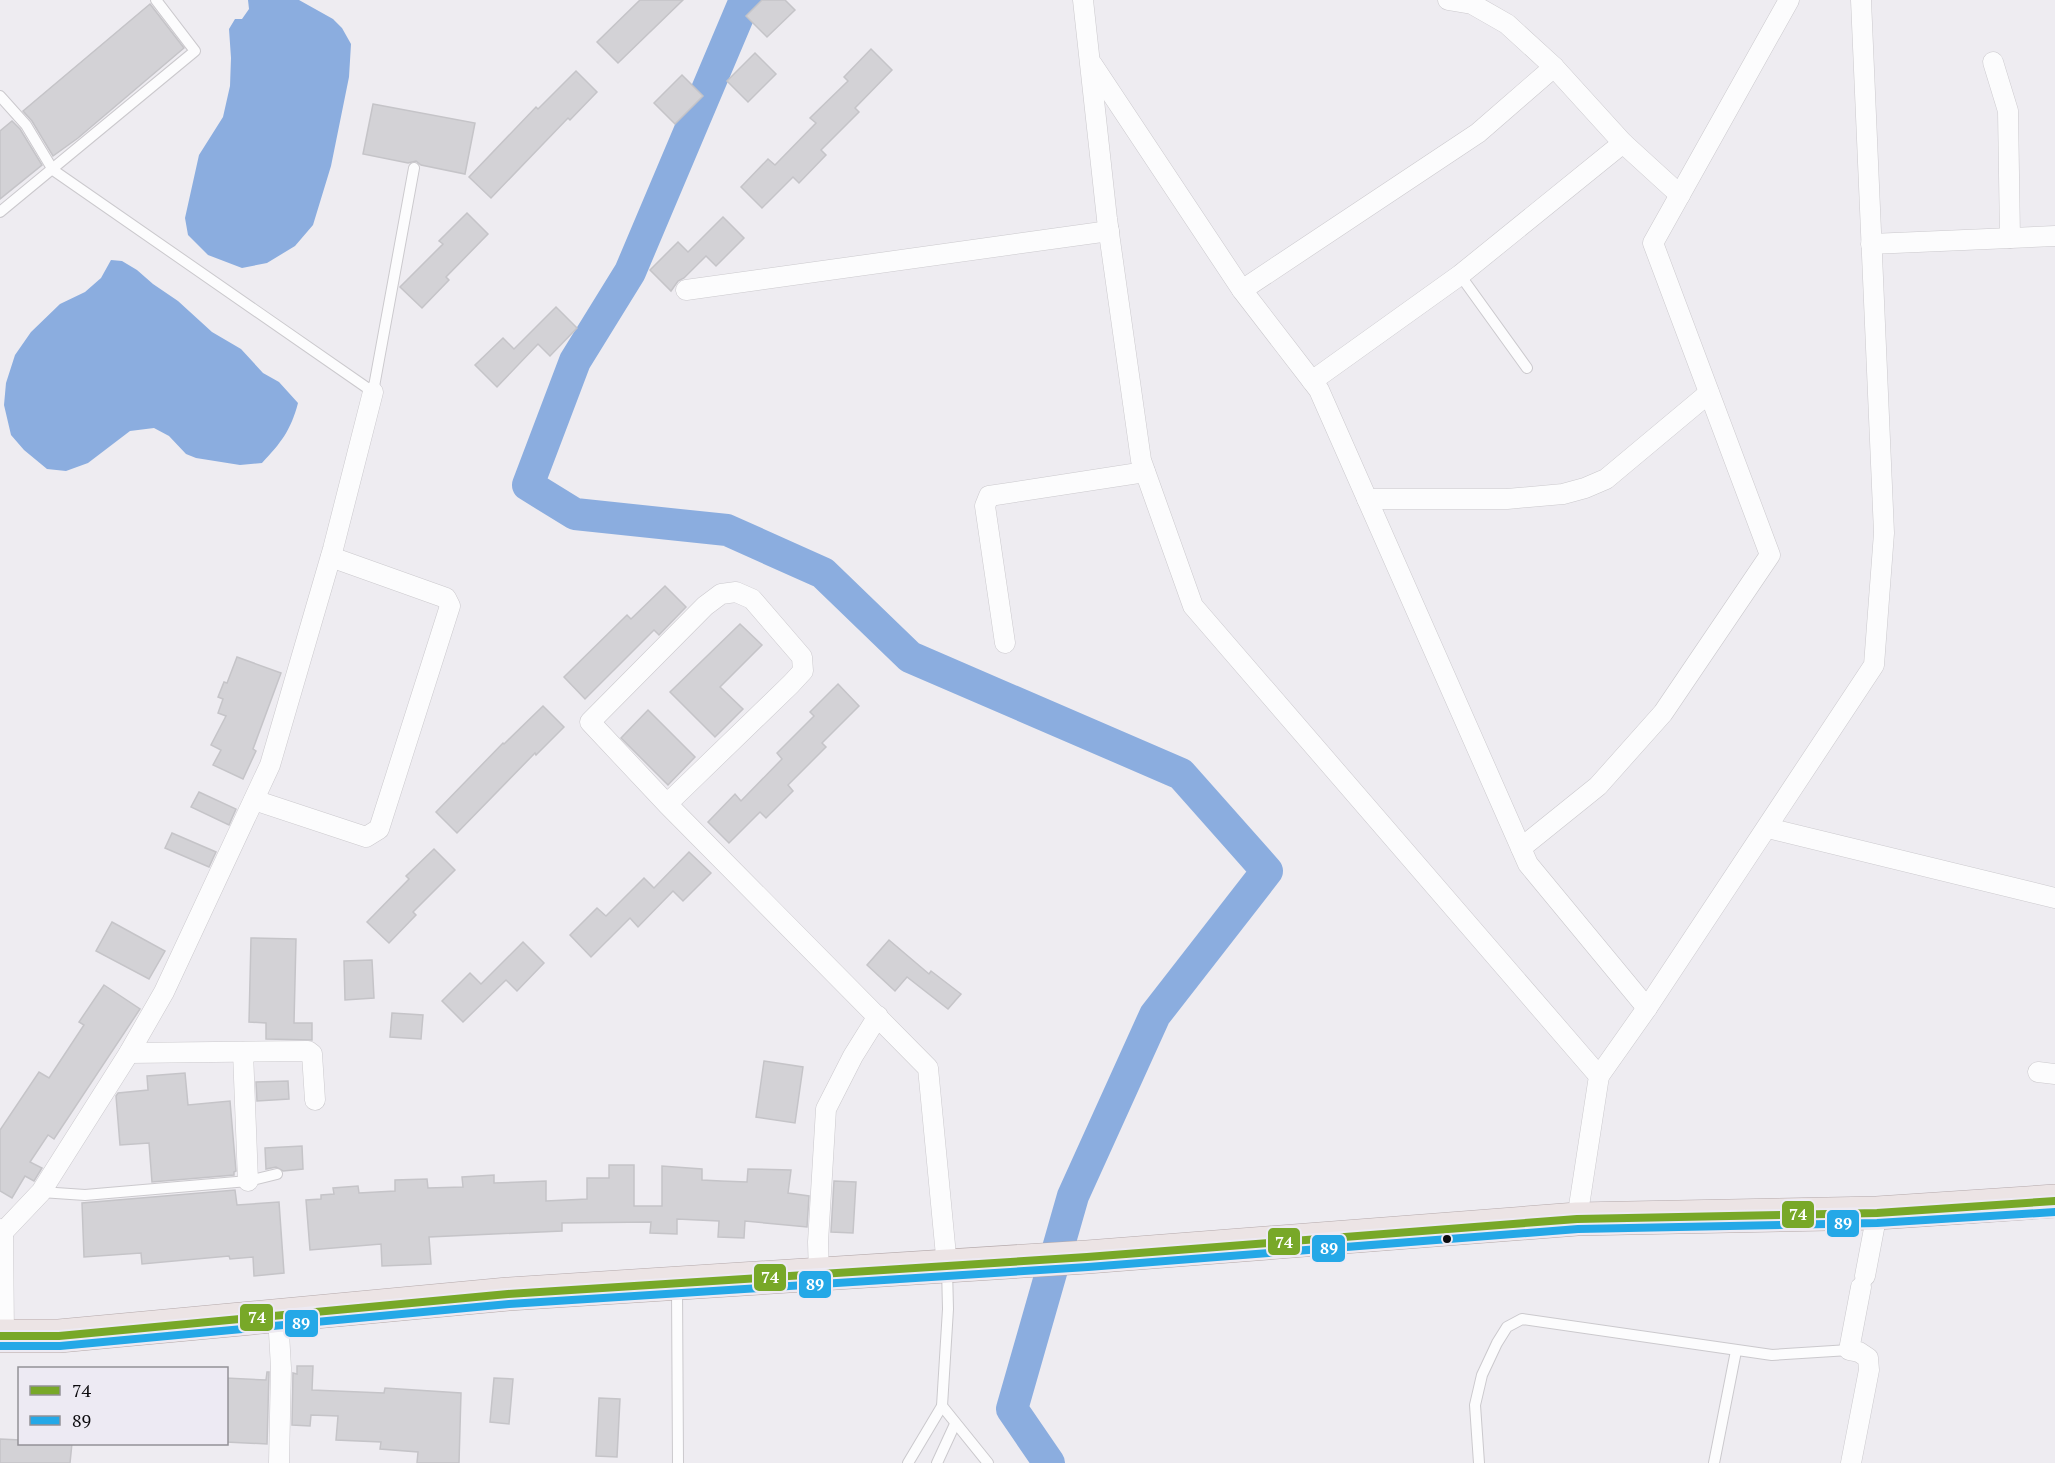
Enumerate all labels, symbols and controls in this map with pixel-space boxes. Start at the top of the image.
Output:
line badge: 74 [1781,1200,1815,1229]
text: 74 [1789,1203,1807,1225]
line badge: 89 [1826,1209,1860,1238]
text: 89 [1834,1212,1852,1234]
line badge: 74 [1267,1227,1301,1256]
text: 74 [1275,1231,1293,1253]
unlabelled marker [1441,1233,1453,1245]
line badge: 89 [1311,1234,1346,1263]
text: 89 [1320,1237,1338,1259]
line badge: 74 [753,1263,787,1292]
text: 74 [761,1266,779,1288]
line badge: 89 [798,1270,832,1299]
text: 89 [806,1273,824,1295]
line badge: 74 [239,1303,274,1332]
text: 74 [248,1306,266,1328]
line badge: 89 [284,1309,319,1338]
text: 89 [292,1312,310,1334]
legend [18,1367,228,1445]
text: 74 [72,1378,92,1402]
text: 89 [72,1408,91,1432]

